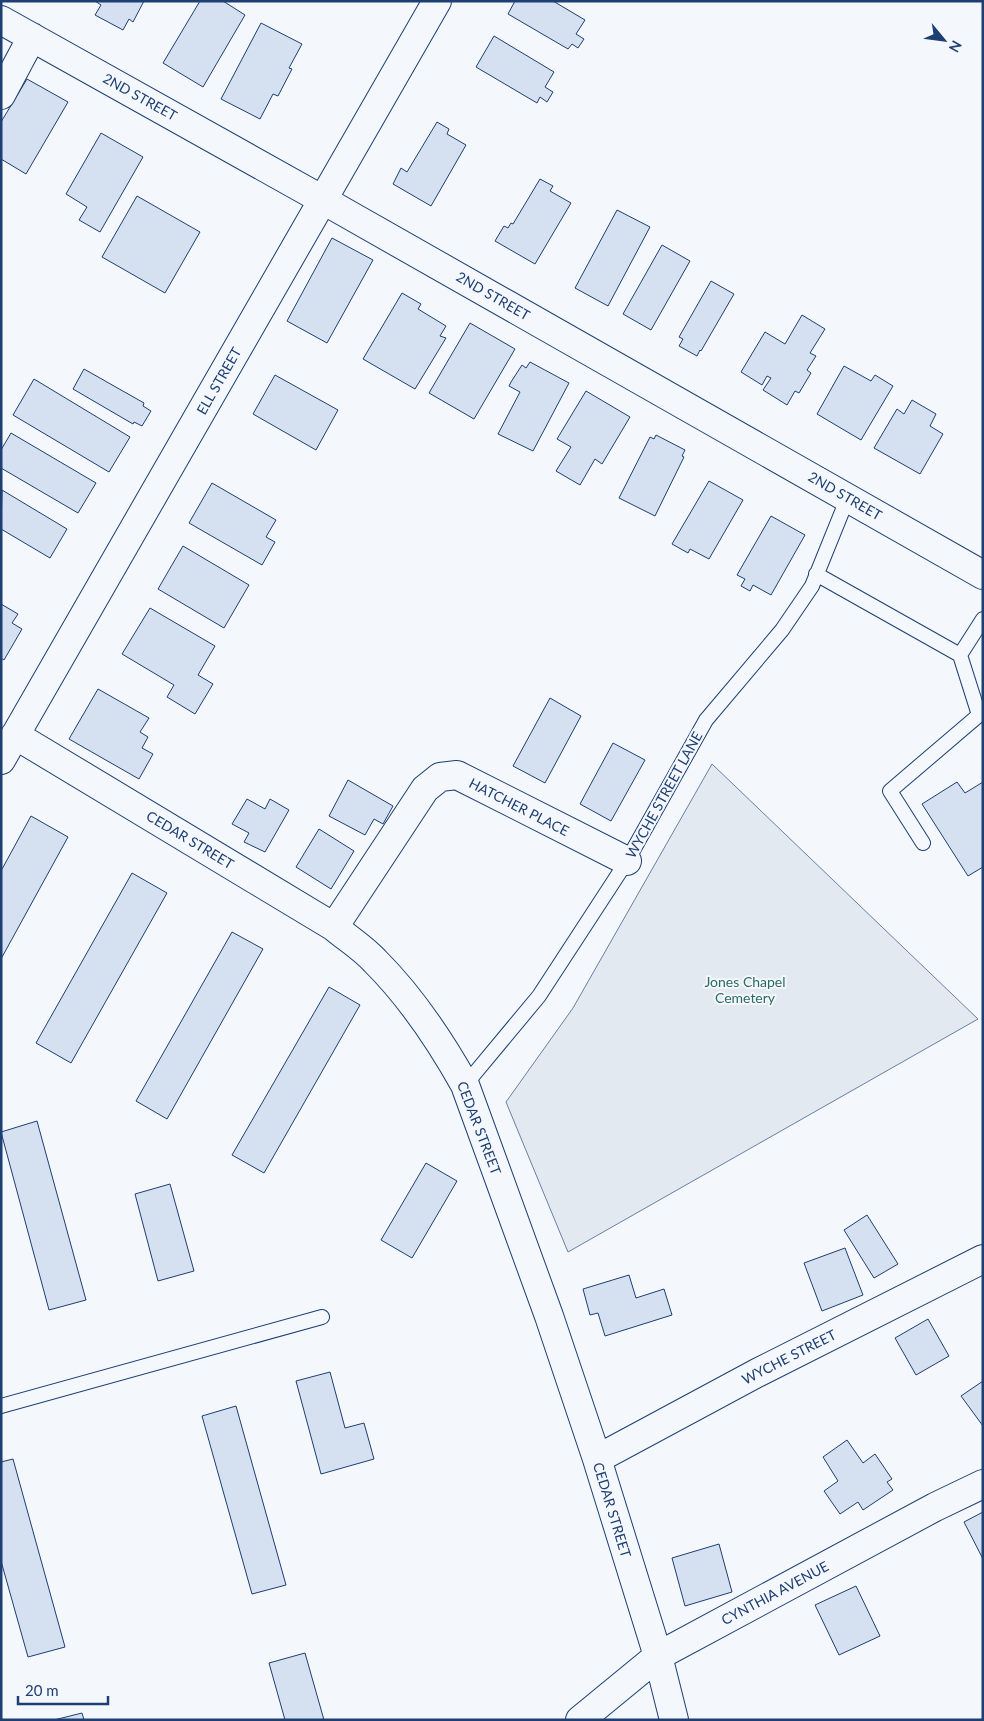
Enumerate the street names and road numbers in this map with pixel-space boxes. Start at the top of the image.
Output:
street label: 2ND STREET [100,69,181,124]
street label: 2ND STREET [453,268,534,324]
street label: ELL STREET [193,344,245,417]
street label: 2ND STREET [805,468,886,524]
street label: WYCHE STREET LANE [622,728,705,861]
street label: HATCHER PLACE [466,774,572,839]
street label: CEDAR STREET [144,807,238,873]
street label: CEDAR STREET [454,1079,505,1178]
street label: WYCHE STREET [739,1325,839,1388]
street label: CEDAR STREET [590,1460,635,1560]
street label: CYNTHIA AVENUE [718,1557,831,1628]

